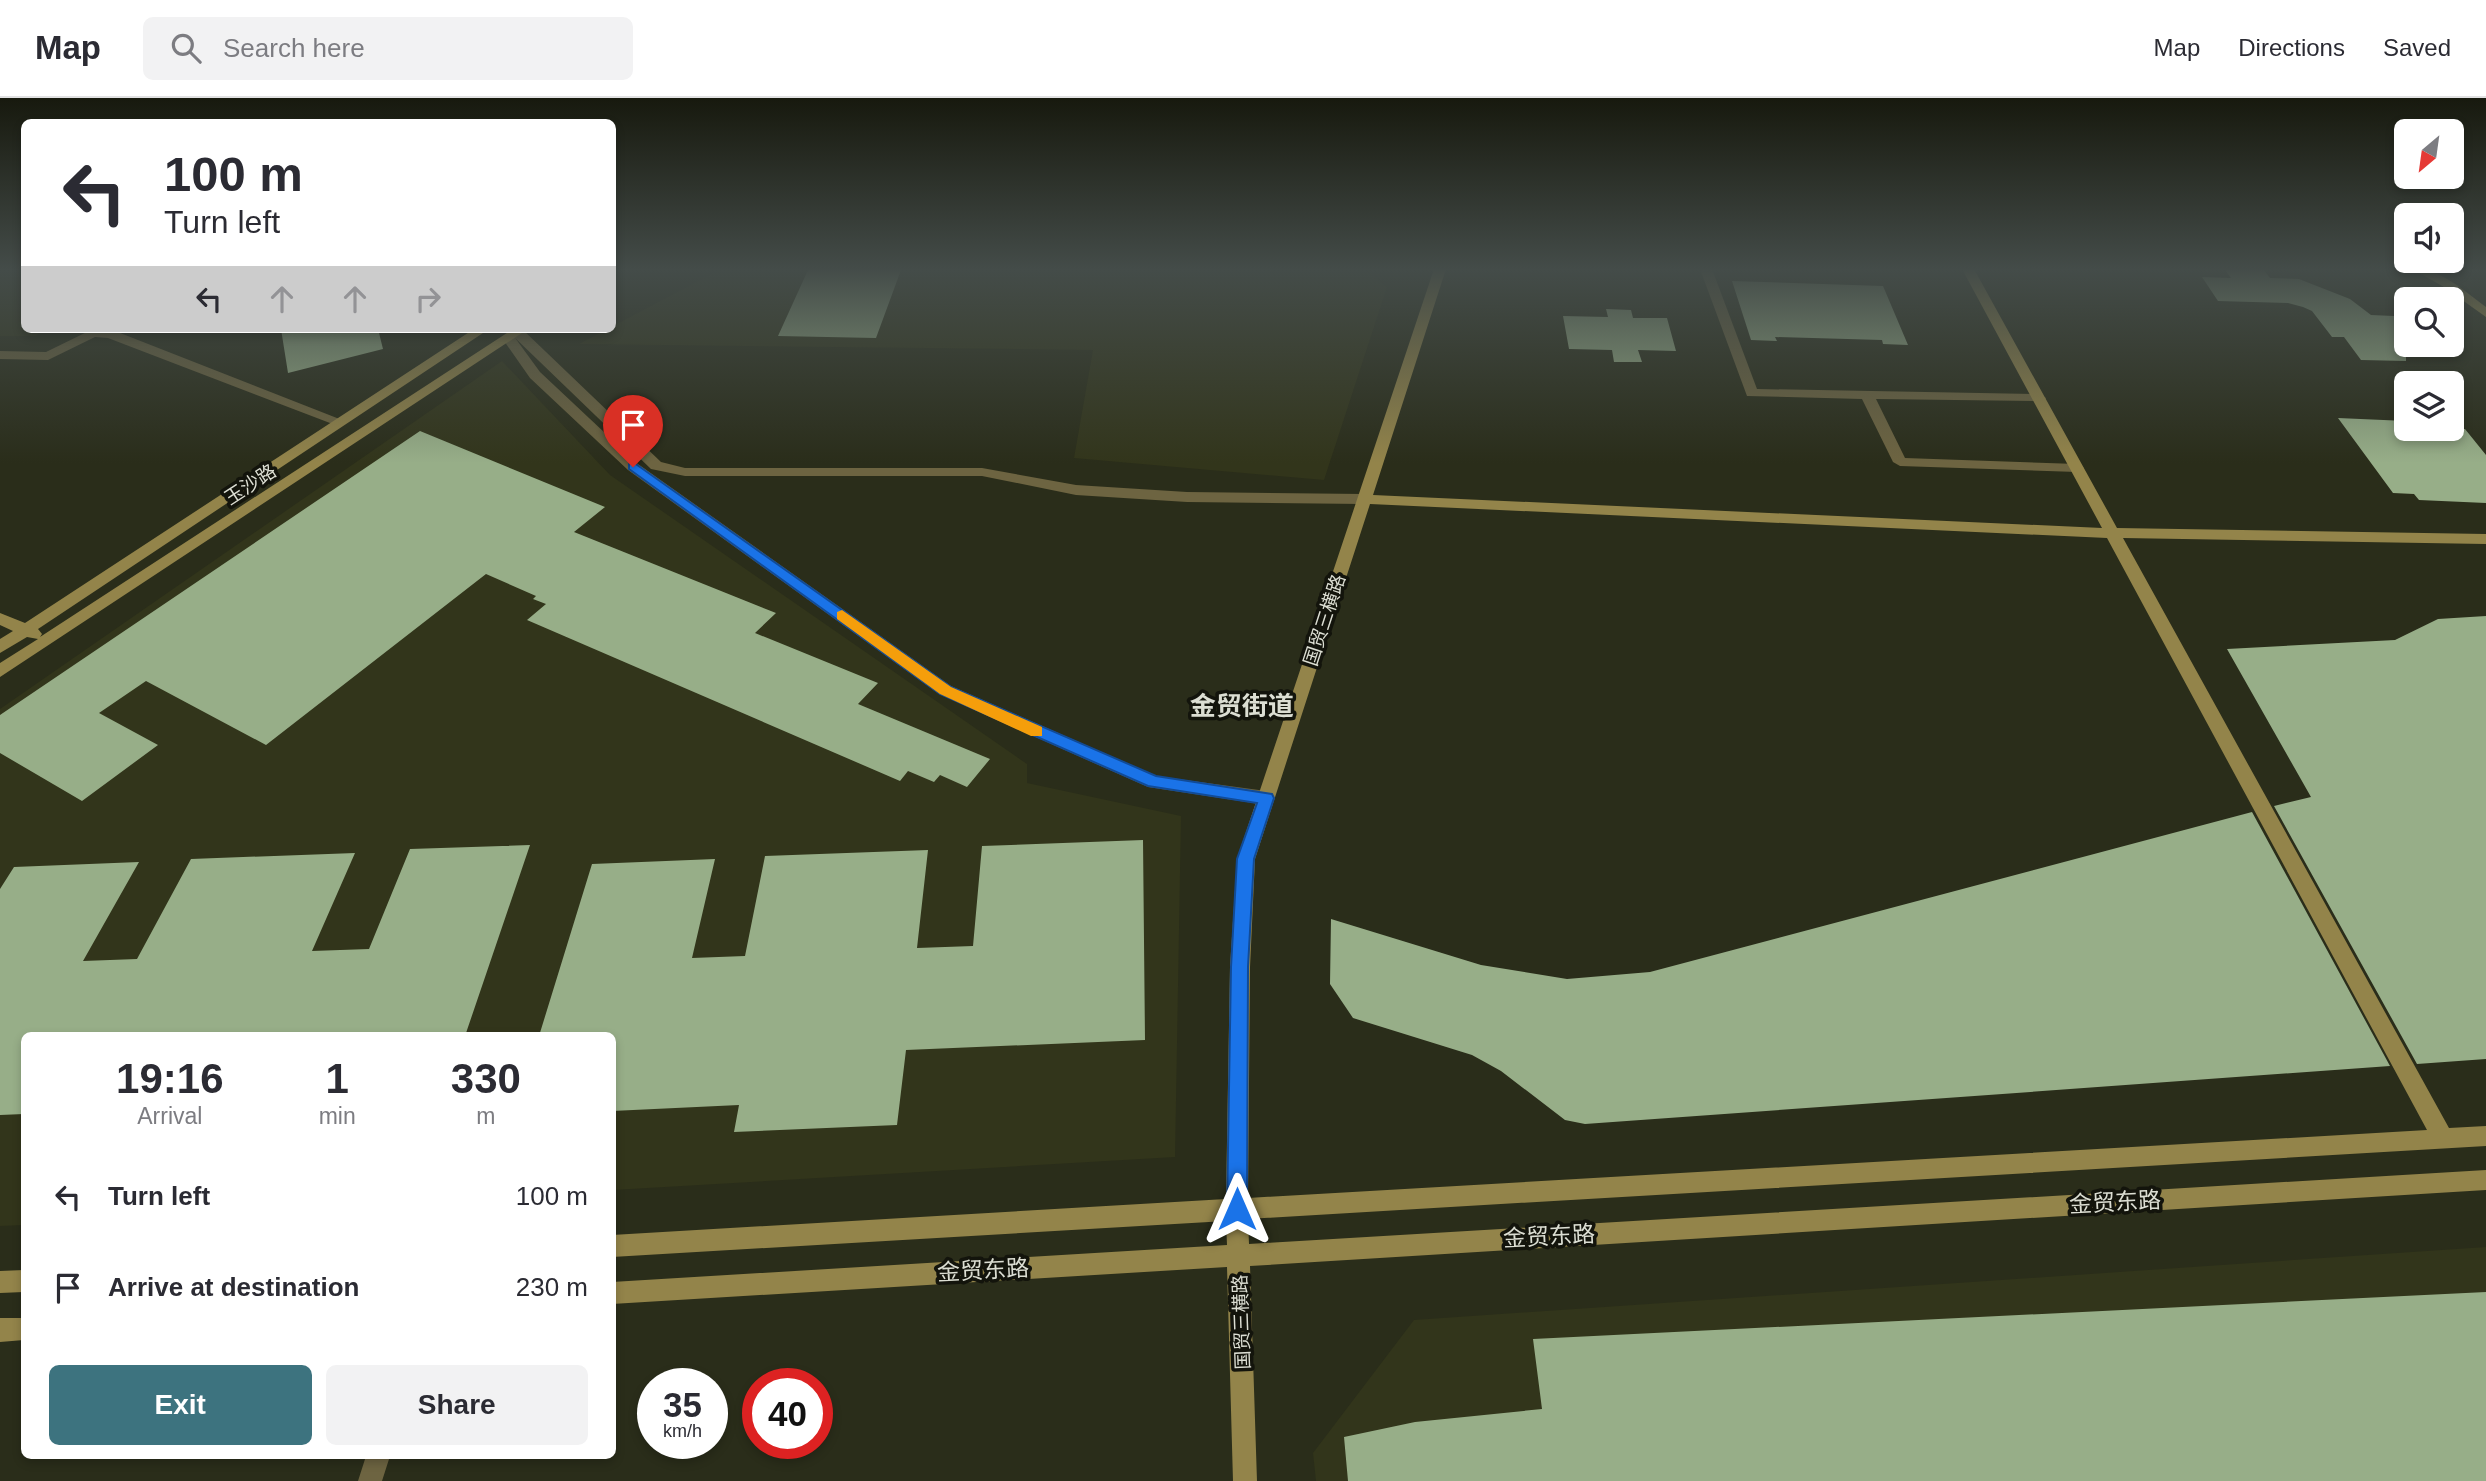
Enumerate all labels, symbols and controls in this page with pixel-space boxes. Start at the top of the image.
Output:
search box [143,17,633,80]
text: Map [35,29,101,66]
icon: search [167,29,205,67]
text: Search here [223,33,365,63]
text: Map [2154,34,2200,61]
text: Directions [2238,34,2345,61]
text: Saved [2383,34,2451,61]
north arrow [2394,119,2464,189]
map controls [2394,119,2464,441]
icon: left [49,147,140,238]
text: 100 m [164,147,303,201]
button: sound [2394,203,2464,273]
text: Turn left [164,204,280,240]
icon: left [190,280,228,318]
icon: ahead [263,280,301,318]
icon: ahead [336,280,374,318]
icon: right [409,280,447,318]
button: search [2394,287,2464,357]
button: layers [2394,371,2464,441]
pin [603,395,663,467]
icon: arrive [614,406,652,444]
street label: 玉沙路 [221,460,280,509]
street label: 国贸三横路 [1300,572,1349,669]
district label: 金贸街道 [1190,691,1294,721]
text: 19:16 [116,1055,224,1102]
text: 1 [325,1055,349,1102]
text: 330 [451,1055,521,1102]
text: Arrival [137,1103,202,1129]
text: min [319,1103,356,1129]
text: m [476,1103,495,1129]
position arrow [1200,1172,1274,1246]
icon: left [49,1178,87,1216]
text: Turn left [108,1181,210,1211]
text: 100 m [516,1181,588,1211]
street label: 金贸东路 [2068,1187,2162,1217]
street label: 金贸东路 [1502,1221,1596,1251]
street label: 金贸东路 [936,1255,1030,1285]
icon: arrive [49,1269,87,1307]
text: Arrive at destination [108,1272,359,1302]
text: 230 m [516,1272,588,1302]
street label: 国贸三横路 [1229,1274,1254,1370]
button: Exit [49,1365,312,1445]
button: Share [326,1365,588,1445]
speed limit sign: 40 [742,1368,833,1459]
text: 35 [663,1385,702,1424]
text: km/h [663,1421,702,1441]

